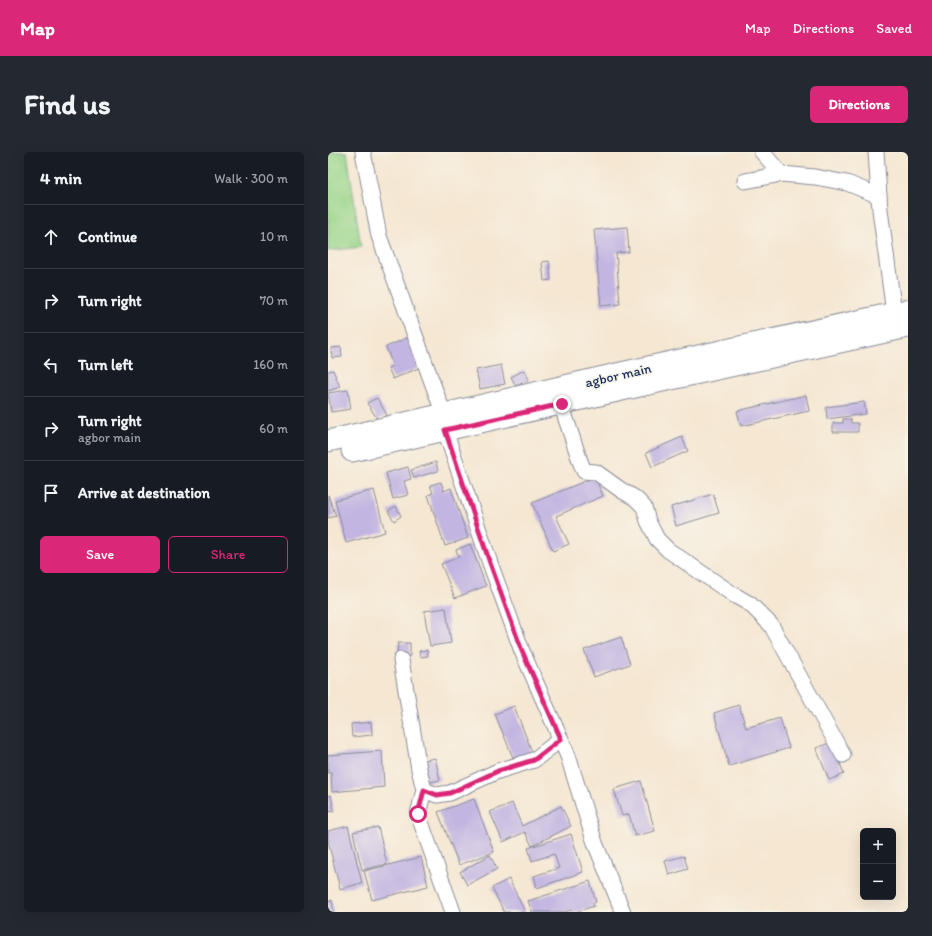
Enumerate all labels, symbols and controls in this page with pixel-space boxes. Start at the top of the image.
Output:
text: Map [20,17,55,40]
text: Map [745,20,771,37]
text: Directions [793,20,854,37]
text: Saved [876,20,912,37]
button: Directions [810,86,908,123]
text: Find us [24,87,111,121]
text: 4 min [40,168,82,188]
text: Walk · 300 m [214,171,288,186]
icon: ahead [40,226,62,248]
text: Continue [78,228,137,246]
text: 10 m [260,229,288,244]
icon: right [40,290,62,312]
text: Turn right [78,292,142,310]
text: 70 m [260,293,288,308]
icon: left [40,354,62,376]
text: Turn left [78,356,133,374]
text: 160 m [253,357,288,372]
street label: agbor main [583,359,654,391]
route end [553,395,571,413]
text: Turn right [78,412,142,430]
icon: right [40,418,62,440]
text: 60 m [259,421,288,436]
text: agbor main [78,430,141,445]
icon: arrive [40,482,62,504]
text: Arrive at destination [78,484,210,502]
button: Save [40,536,160,573]
button: Share [168,536,288,573]
route start [409,805,427,823]
map controls [860,828,896,900]
button: + [860,828,896,864]
button: − [860,864,896,900]

